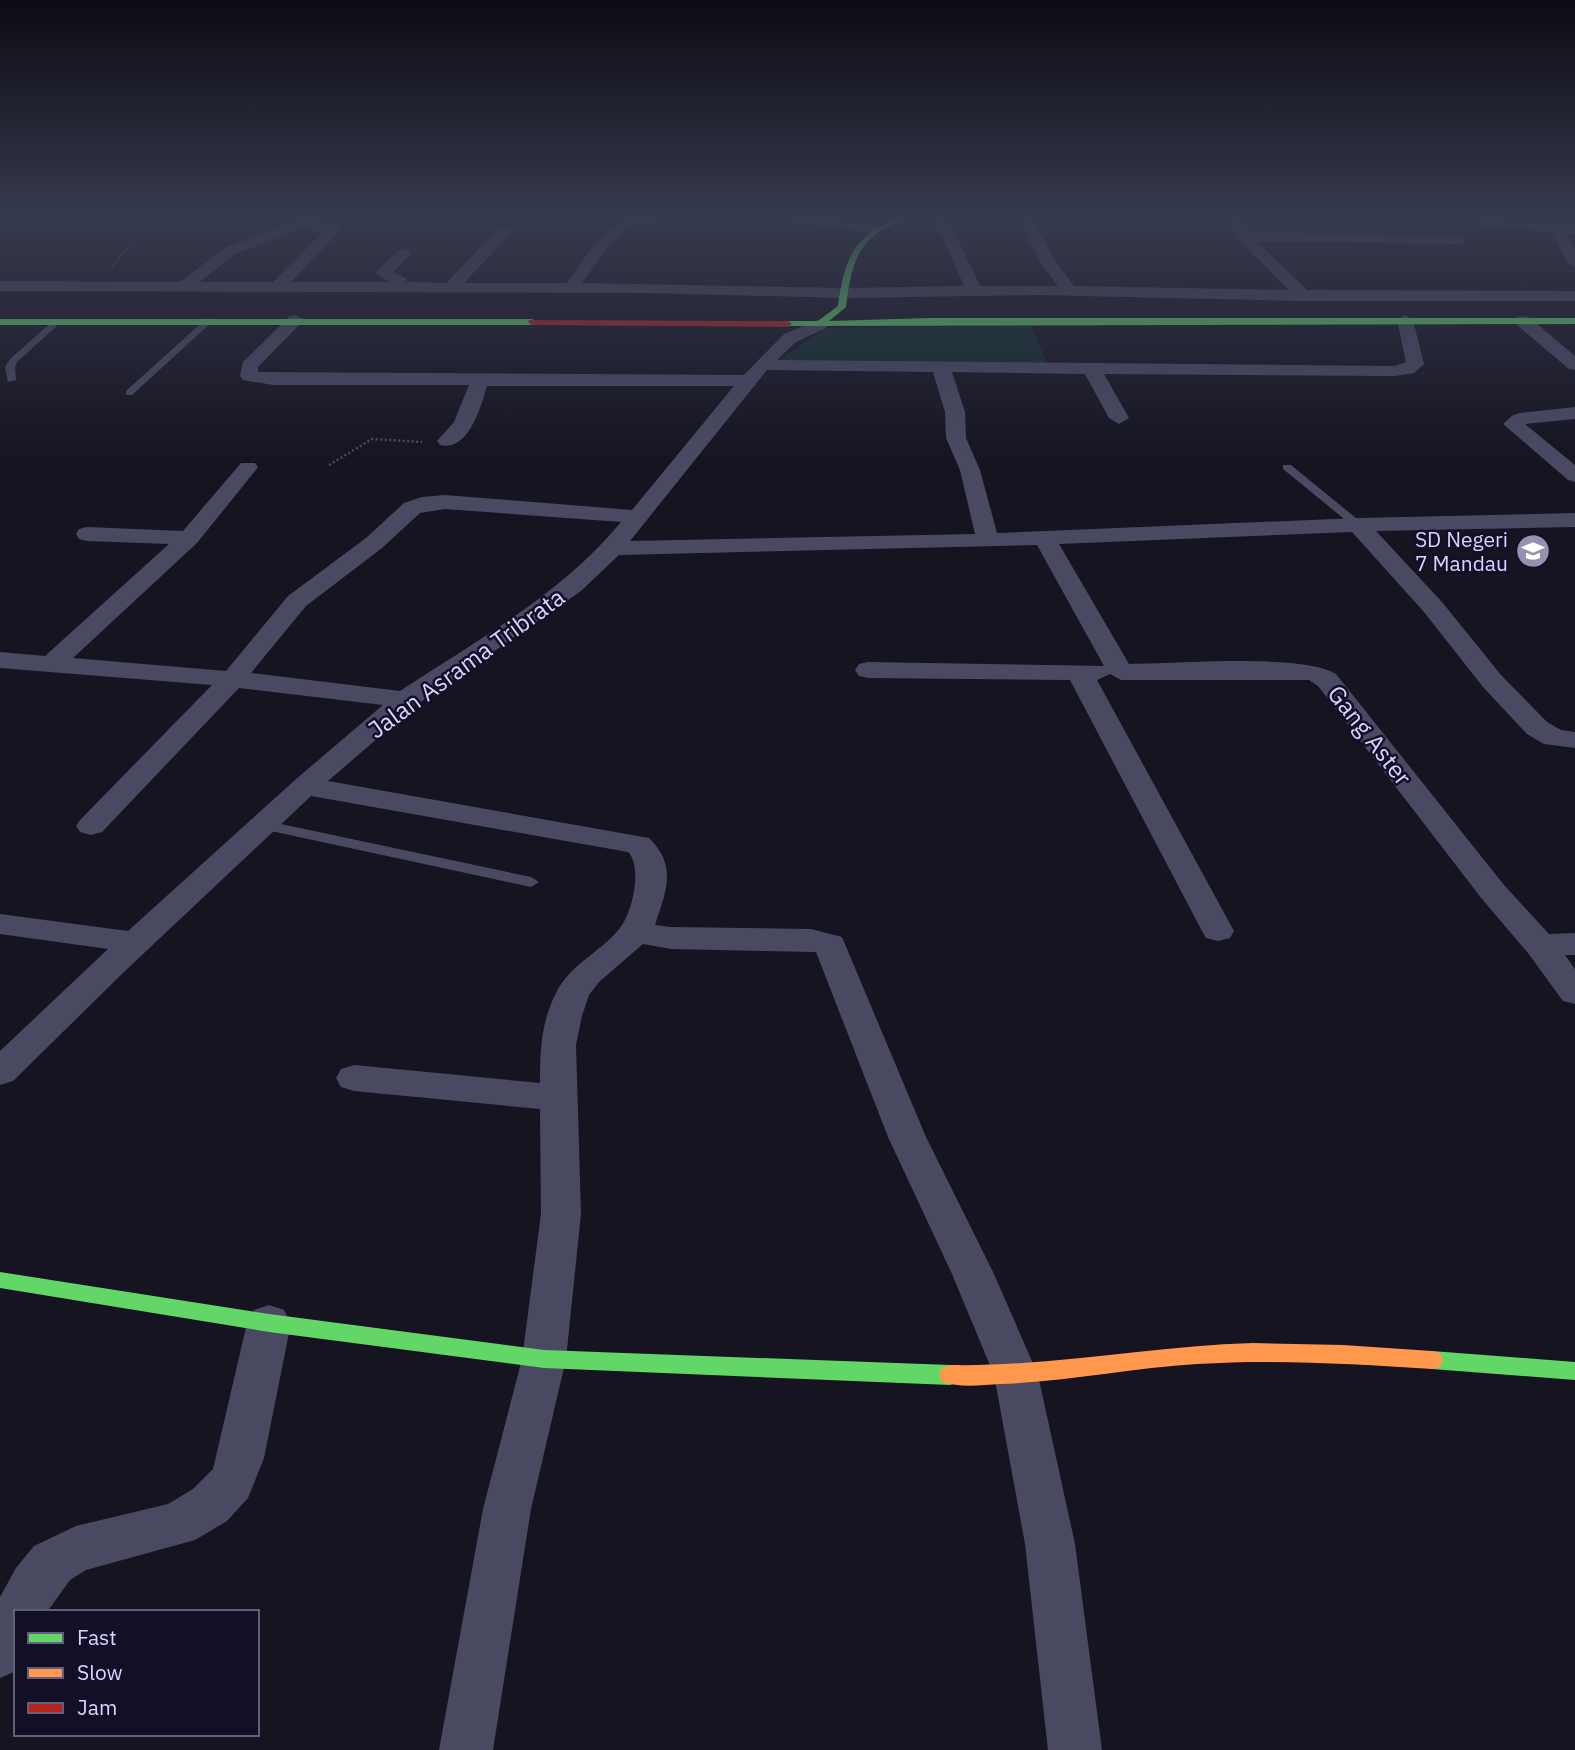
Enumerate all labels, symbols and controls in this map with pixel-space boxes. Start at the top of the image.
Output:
place label: SD Negeri 7 Mandau [1415,525,1508,577]
school or university icon: SD Negeri 7 Mandau [1514,532,1552,570]
street label: Jalan Asrama Tribrata [361,581,571,745]
street label: Gang Aster [1321,678,1419,792]
legend [14,1610,259,1736]
text: Fast [77,1623,117,1651]
text: Slow [77,1658,123,1686]
text: Jam [77,1693,117,1721]

